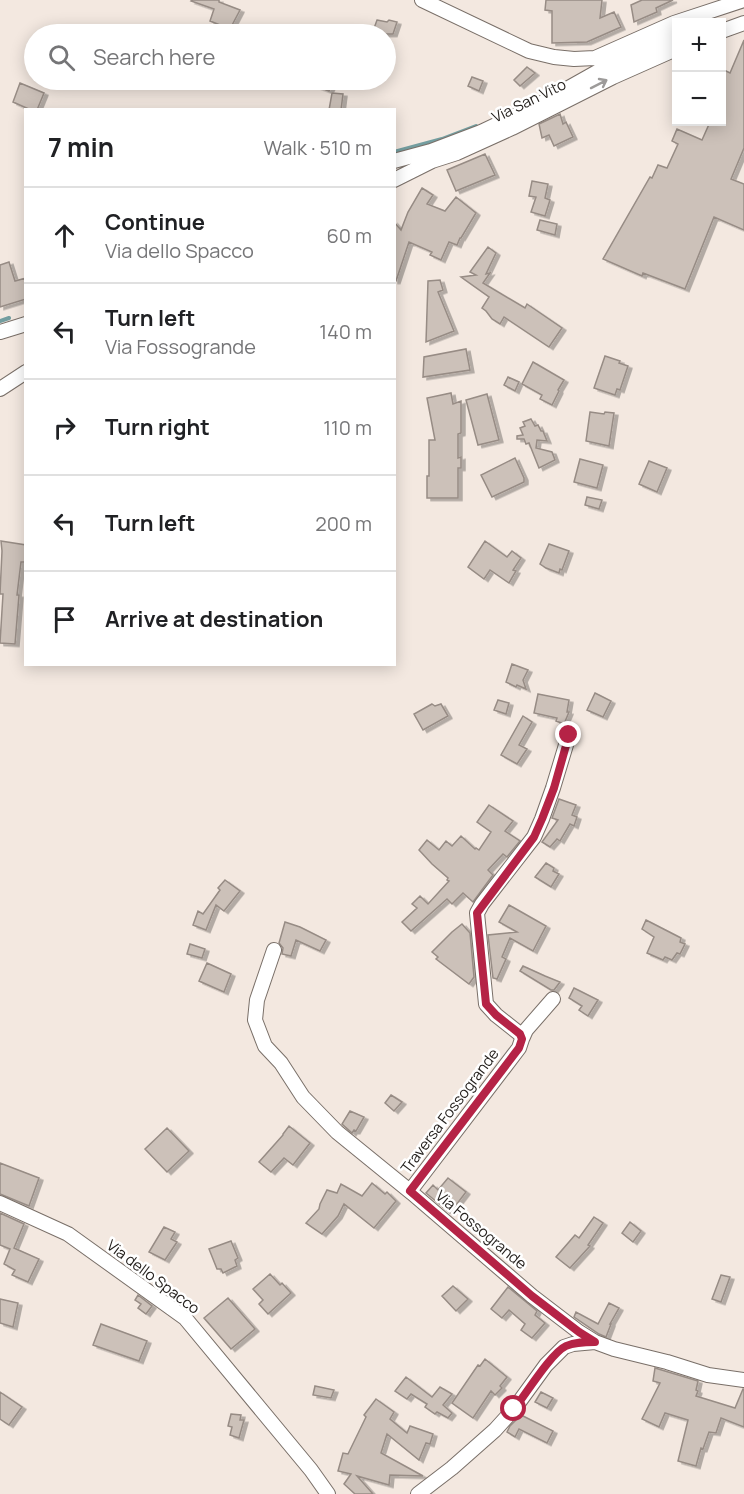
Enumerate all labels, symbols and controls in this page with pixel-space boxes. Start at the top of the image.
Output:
map controls [672,18,726,126]
button: + [672,18,726,72]
search box [24,24,396,90]
icon: search [45,41,78,74]
text: Search here [93,42,215,72]
button: − [672,72,726,126]
street label: Via San Vito [488,74,569,128]
one-way arrow [590,78,608,89]
text: 7 min [48,129,114,165]
text: Walk · 510 m [263,134,372,161]
text: Continue [105,207,205,237]
icon: ahead [48,219,81,252]
text: 60 m [326,222,372,249]
text: Via dello Spacco [105,237,254,264]
text: Turn left [105,303,195,333]
icon: left [48,315,81,348]
text: 140 m [319,318,372,345]
text: Via Fossogrande [105,333,256,360]
icon: right [48,411,81,444]
text: Turn right [105,412,210,442]
text: 110 m [323,414,372,441]
icon: left [48,507,81,540]
text: Turn left [105,508,195,538]
text: 200 m [315,510,372,537]
icon: arrive [48,603,81,636]
text: Arrive at destination [105,604,323,634]
route end [555,721,581,747]
street label: Traversa Fossogrande [396,1044,504,1177]
street label: Via Fossogrande [431,1185,532,1274]
street label: Via dello Spacco [102,1235,204,1319]
route start [500,1395,526,1421]

